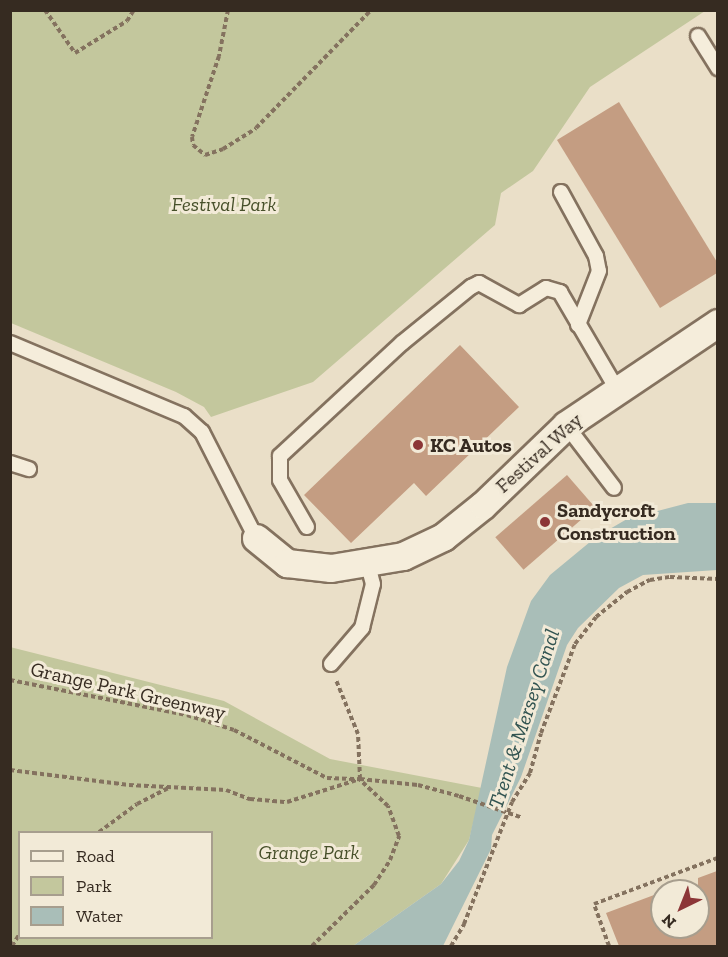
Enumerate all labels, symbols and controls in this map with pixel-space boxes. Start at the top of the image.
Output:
park label: Festival Park [172,192,276,216]
street label: Festival Way [491,408,587,498]
place label: KC Autos [430,433,512,457]
marker: KC Autos [411,438,425,452]
place label: Sandycroft Construction [557,498,676,545]
marker: Sandycroft Construction [538,515,552,529]
water label: Trent & Mersey Canal [483,626,565,812]
street label: Grange Park Greenway [28,657,228,725]
legend [18,831,213,939]
park label: Grange Park [258,840,360,864]
text: Road [76,845,115,867]
text: Park [76,875,112,897]
north arrow [650,879,710,939]
text: Water [76,905,123,927]
text: N [658,910,680,932]

